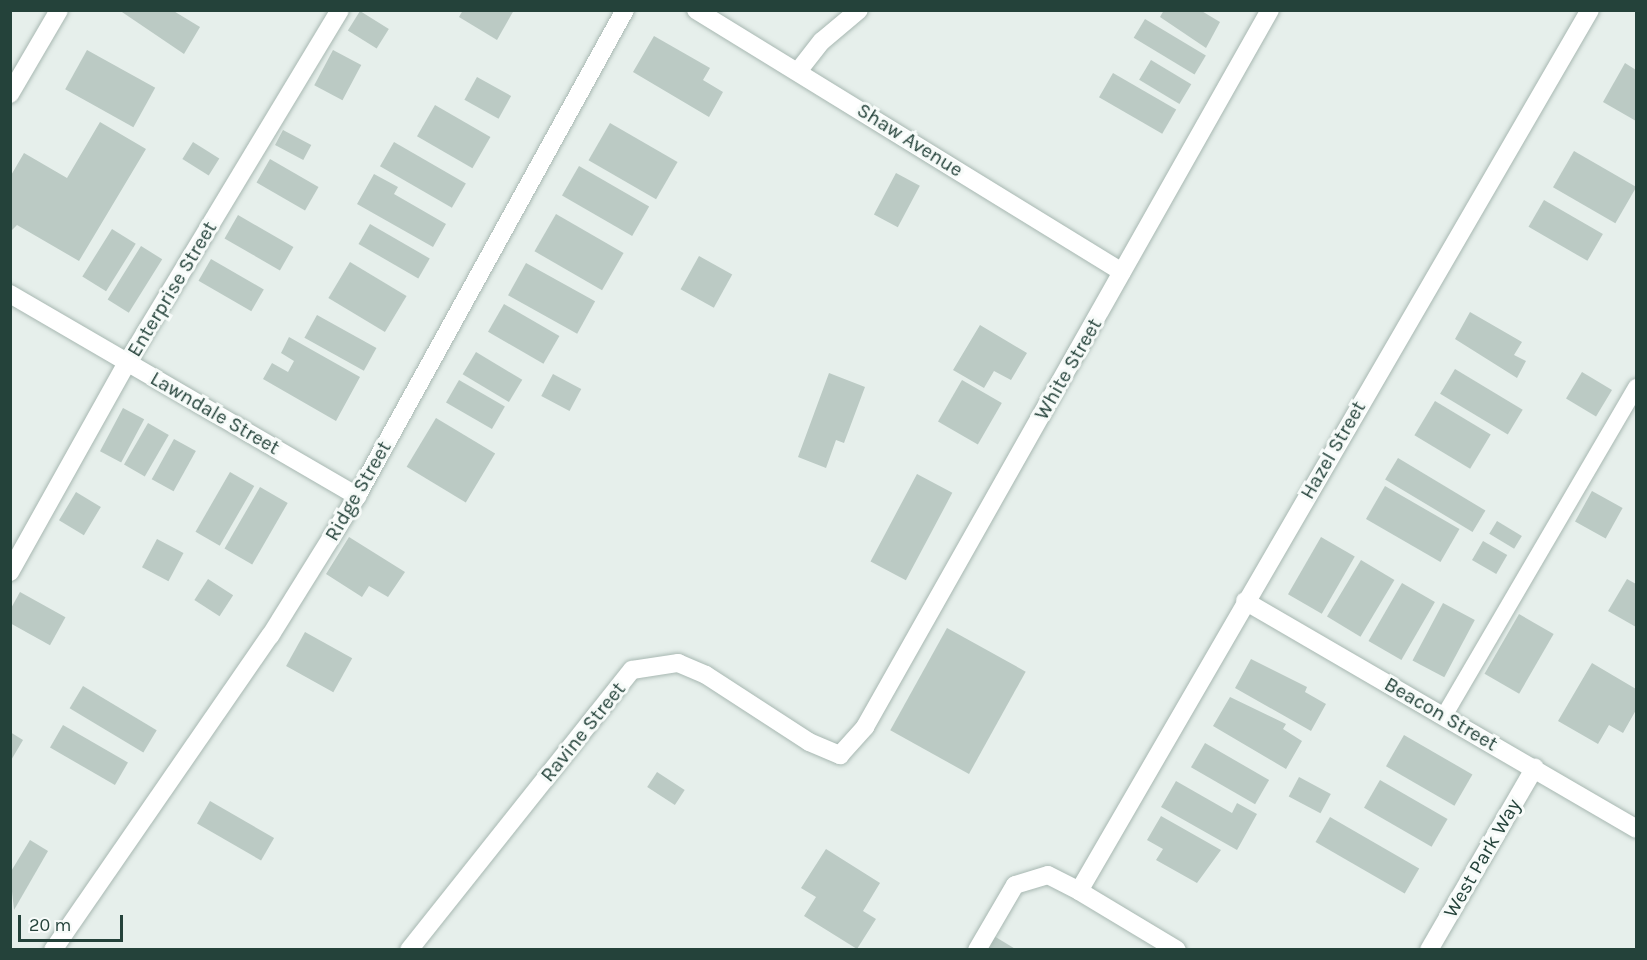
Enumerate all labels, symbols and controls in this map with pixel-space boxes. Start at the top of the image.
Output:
street label: Shaw Avenue [853,98,967,182]
street label: Enterprise Street [122,217,222,361]
street label: White Street [1029,314,1107,424]
street label: Lawndale Street [146,366,284,460]
street label: Hazel Street [1295,397,1371,503]
street label: Ridge Street [320,437,396,545]
street label: Beacon Street [1380,672,1502,756]
street label: Ravine Street [536,677,630,787]
street label: West Park Way [1438,794,1526,922]
scale bar [21,903,126,941]
text: 20 m [29,914,71,936]

